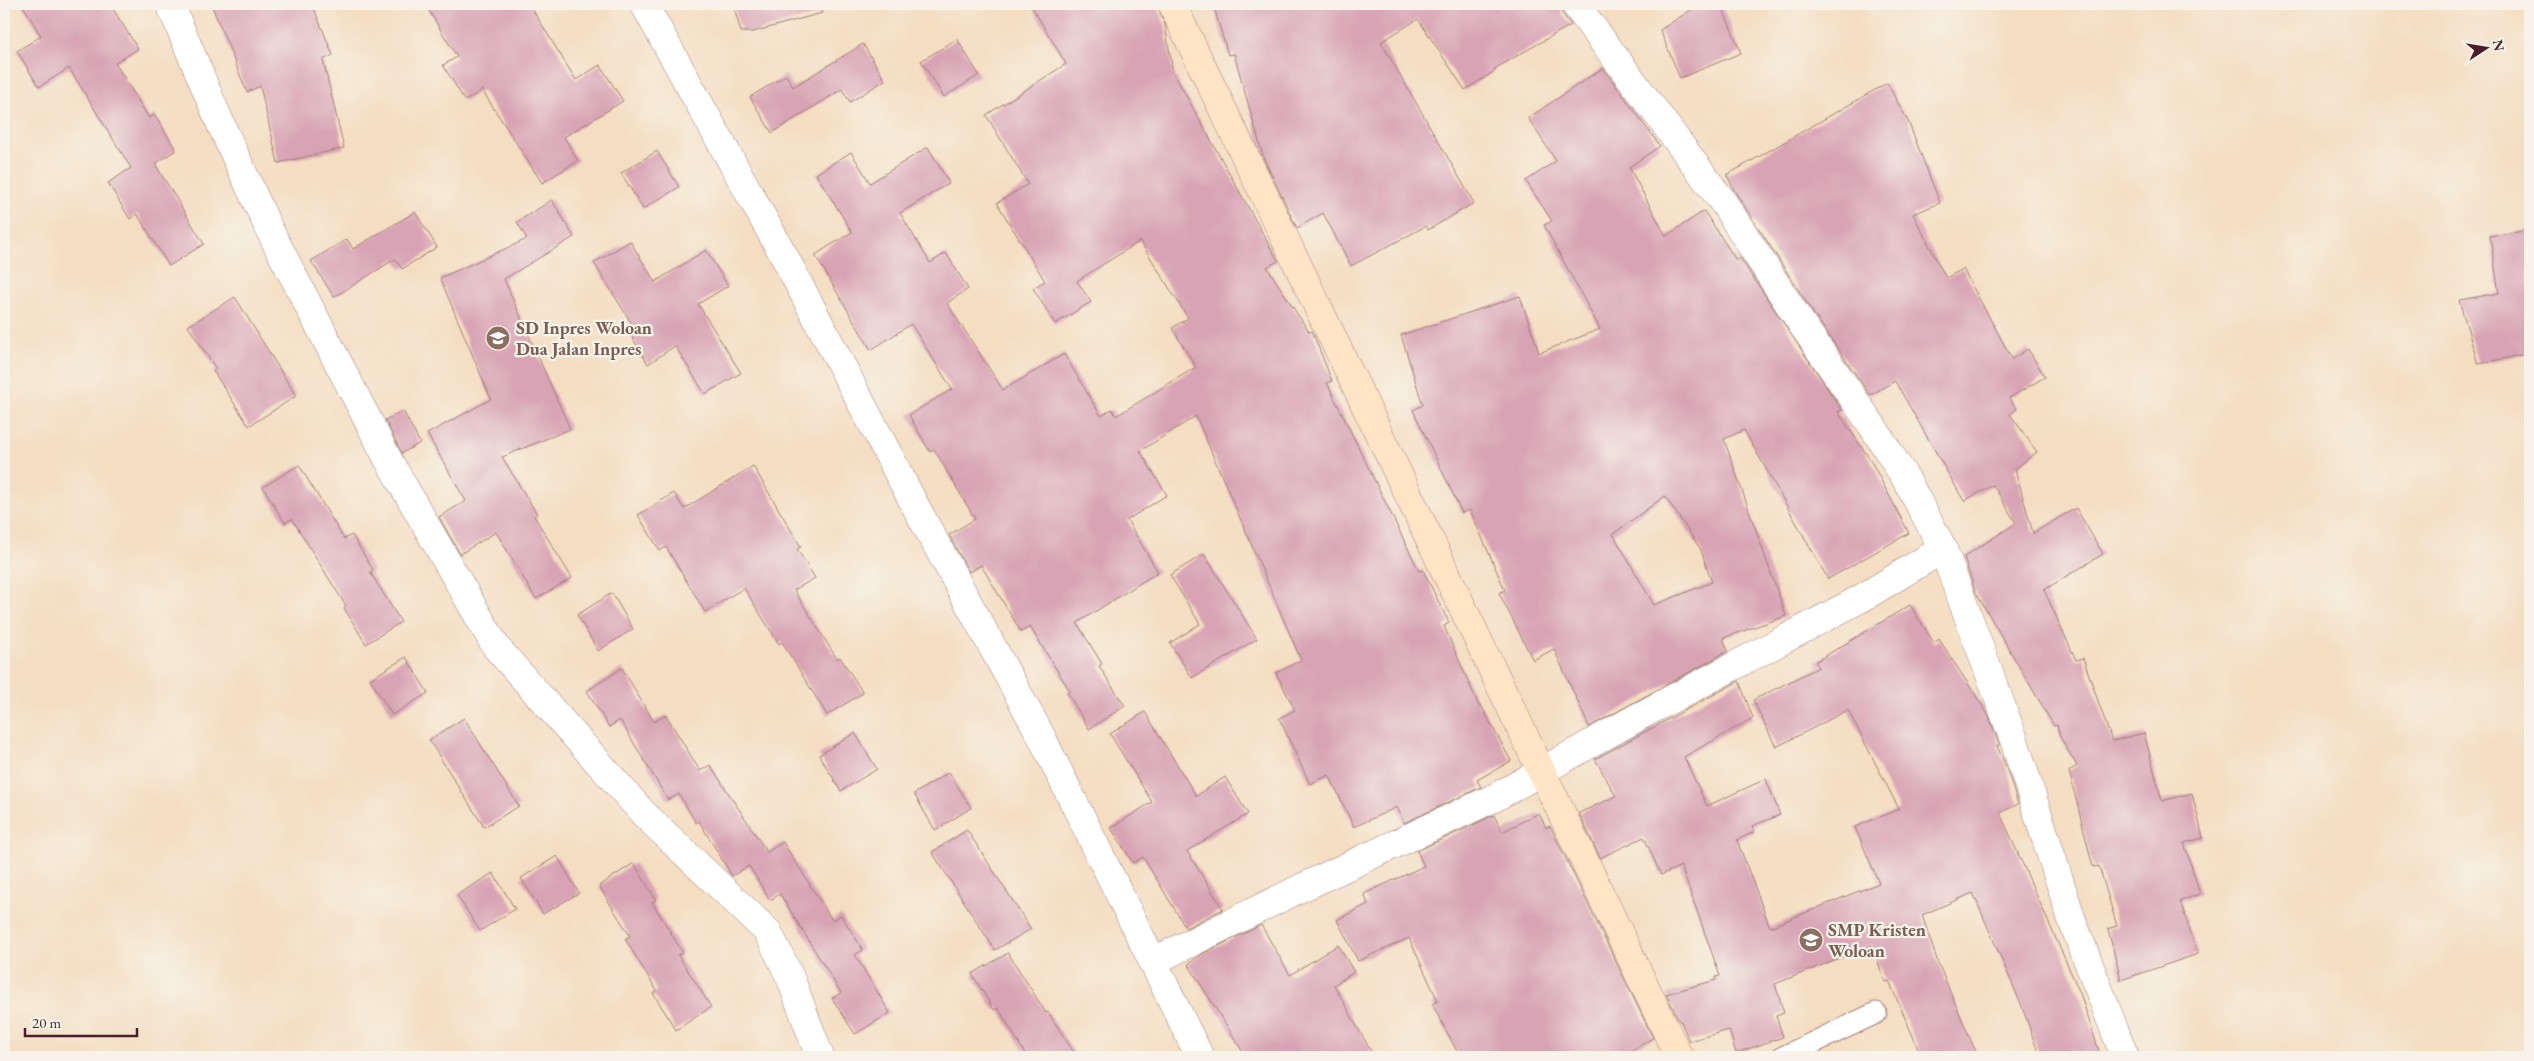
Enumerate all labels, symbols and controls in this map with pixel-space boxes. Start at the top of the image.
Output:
north arrow [2462,22,2512,72]
text: N [2489,38,2509,53]
place label: SD Inpres Woloan Dua Jalan Inpres [516,316,652,360]
school or university icon: SD Inpres Woloan Dua Jalan Inpres [485,325,511,351]
place label: SMP Kristen Woloan [1828,918,1926,962]
school or university icon: SMP Kristen Woloan [1798,927,1824,953]
scale bar [25,1006,138,1038]
text: 20 m [32,1013,61,1032]

